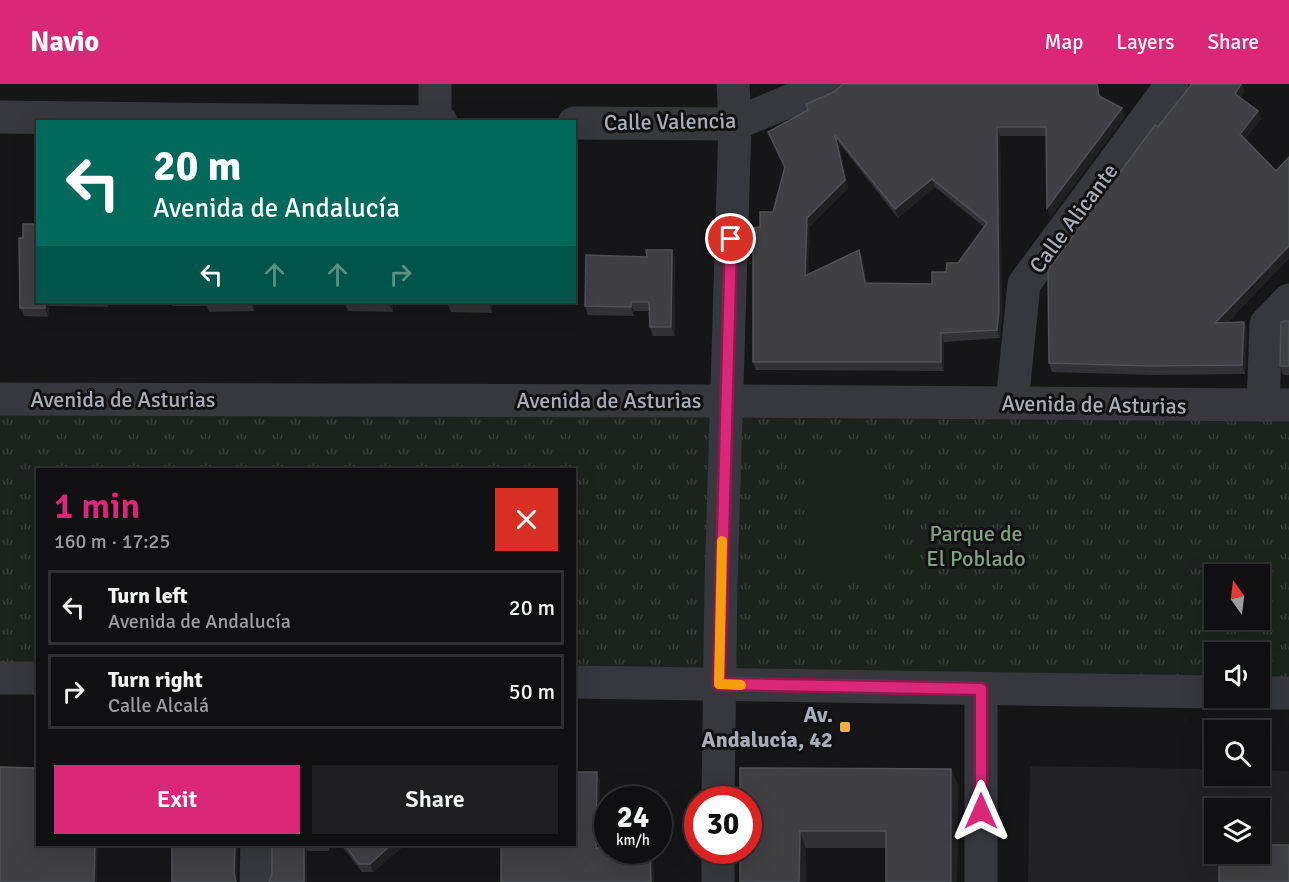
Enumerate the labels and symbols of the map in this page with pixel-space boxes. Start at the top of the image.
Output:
street label: Calle Valencia [604,107,736,136]
street label: Calle Alicante [1023,158,1123,278]
pin [705,213,756,264]
street label: Avenida de Asturias [31,386,215,413]
street label: Avenida de Asturias [517,387,701,414]
street label: Avenida de Asturias [1001,389,1187,420]
park label: Parque de El Poblado [926,520,1026,572]
north arrow [1204,564,1270,630]
place label: Av. Andalucía, 42 [702,701,833,753]
marker: Av. Andalucía, 42 [838,720,852,734]
position arrow [949,779,1013,843]
speed limit sign: 30 [684,786,762,864]

